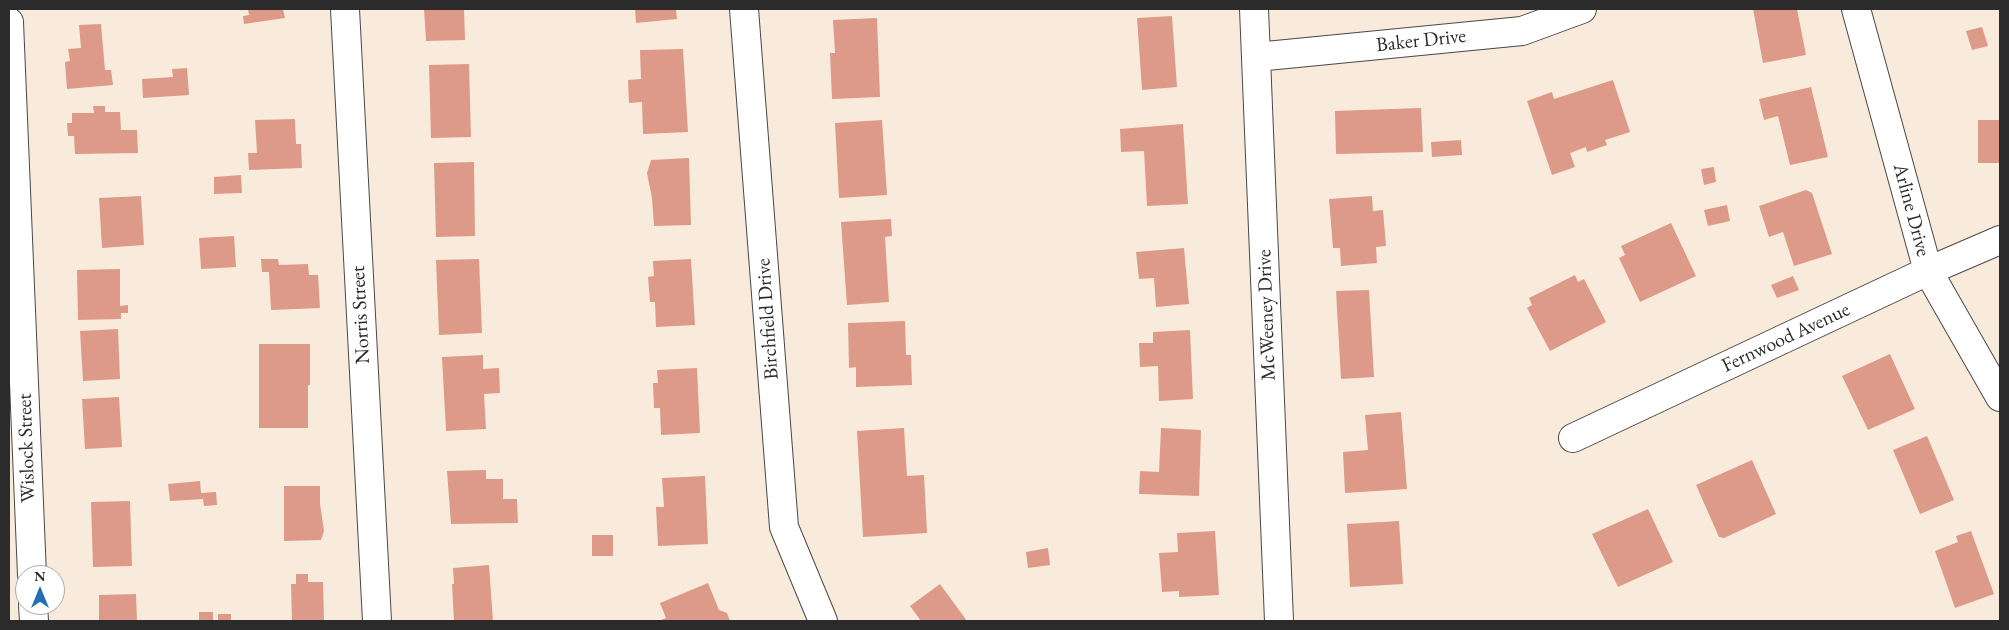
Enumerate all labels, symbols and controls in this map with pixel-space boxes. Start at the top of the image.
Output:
street label: Baker Drive [1375,24,1467,58]
street label: Arline Drive [1887,161,1935,259]
street label: McWeeney Drive [1253,249,1281,381]
street label: Birchfield Drive [752,258,784,380]
street label: Norris Street [346,265,376,365]
street label: Fernwood Avenue [1718,298,1854,378]
street label: Wislock Street [13,393,41,503]
north arrow [15,565,65,615]
text: N [34,567,46,585]

